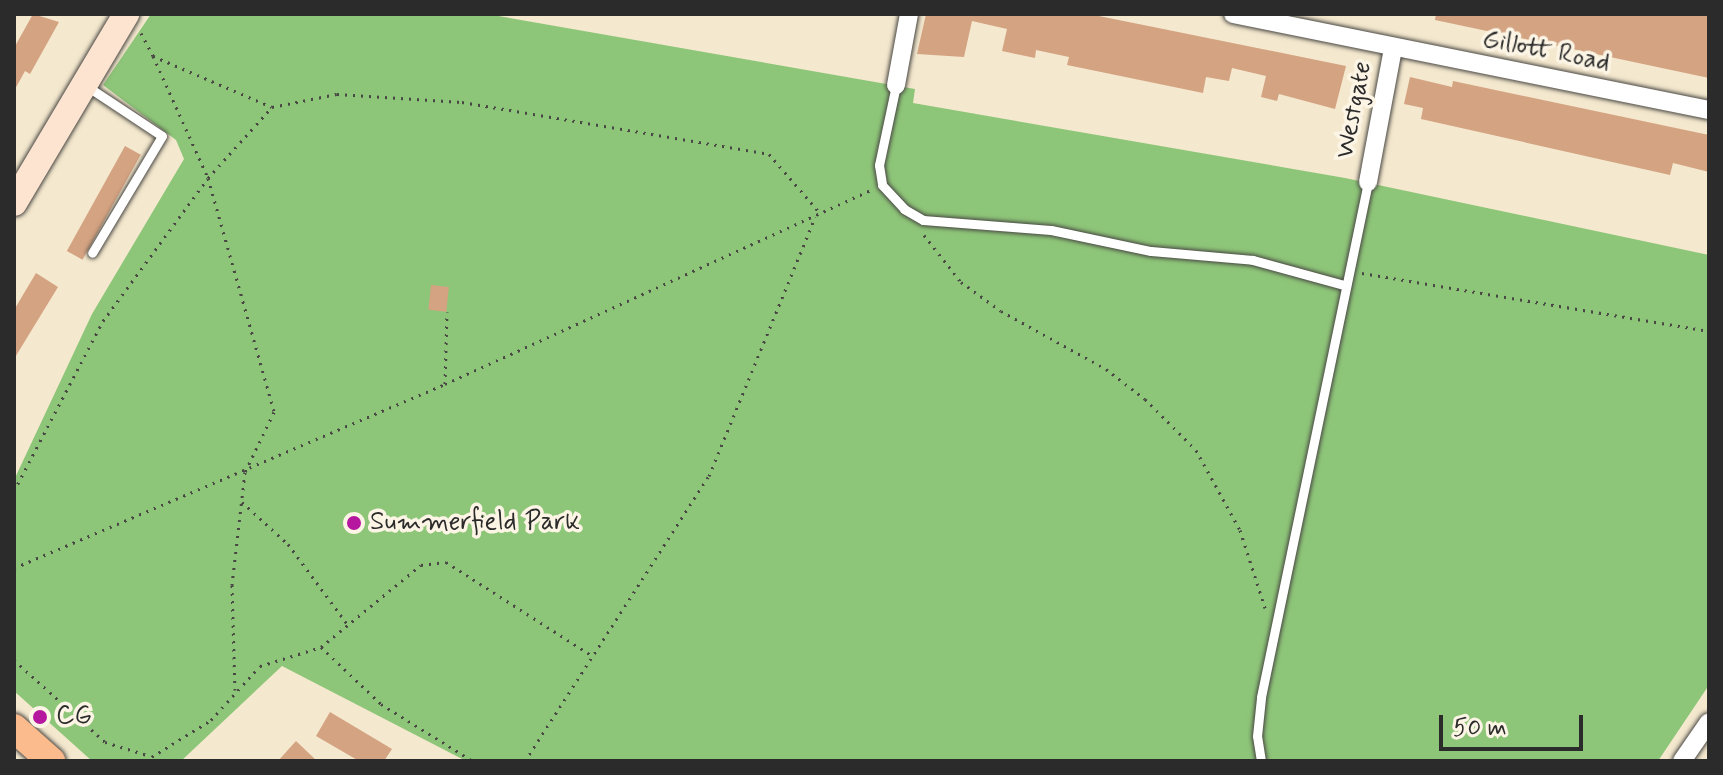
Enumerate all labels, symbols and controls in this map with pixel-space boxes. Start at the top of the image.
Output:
street label: Gillott Road [1480,24,1612,80]
street label: Westgate [1330,59,1380,161]
place label: Summerfield Park [370,507,575,539]
marker: Summerfield Park [345,514,363,532]
scale bar [1443,699,1587,749]
place label: CG [56,701,92,733]
marker: CG [31,708,49,726]
text: 50 m [1453,713,1507,744]

